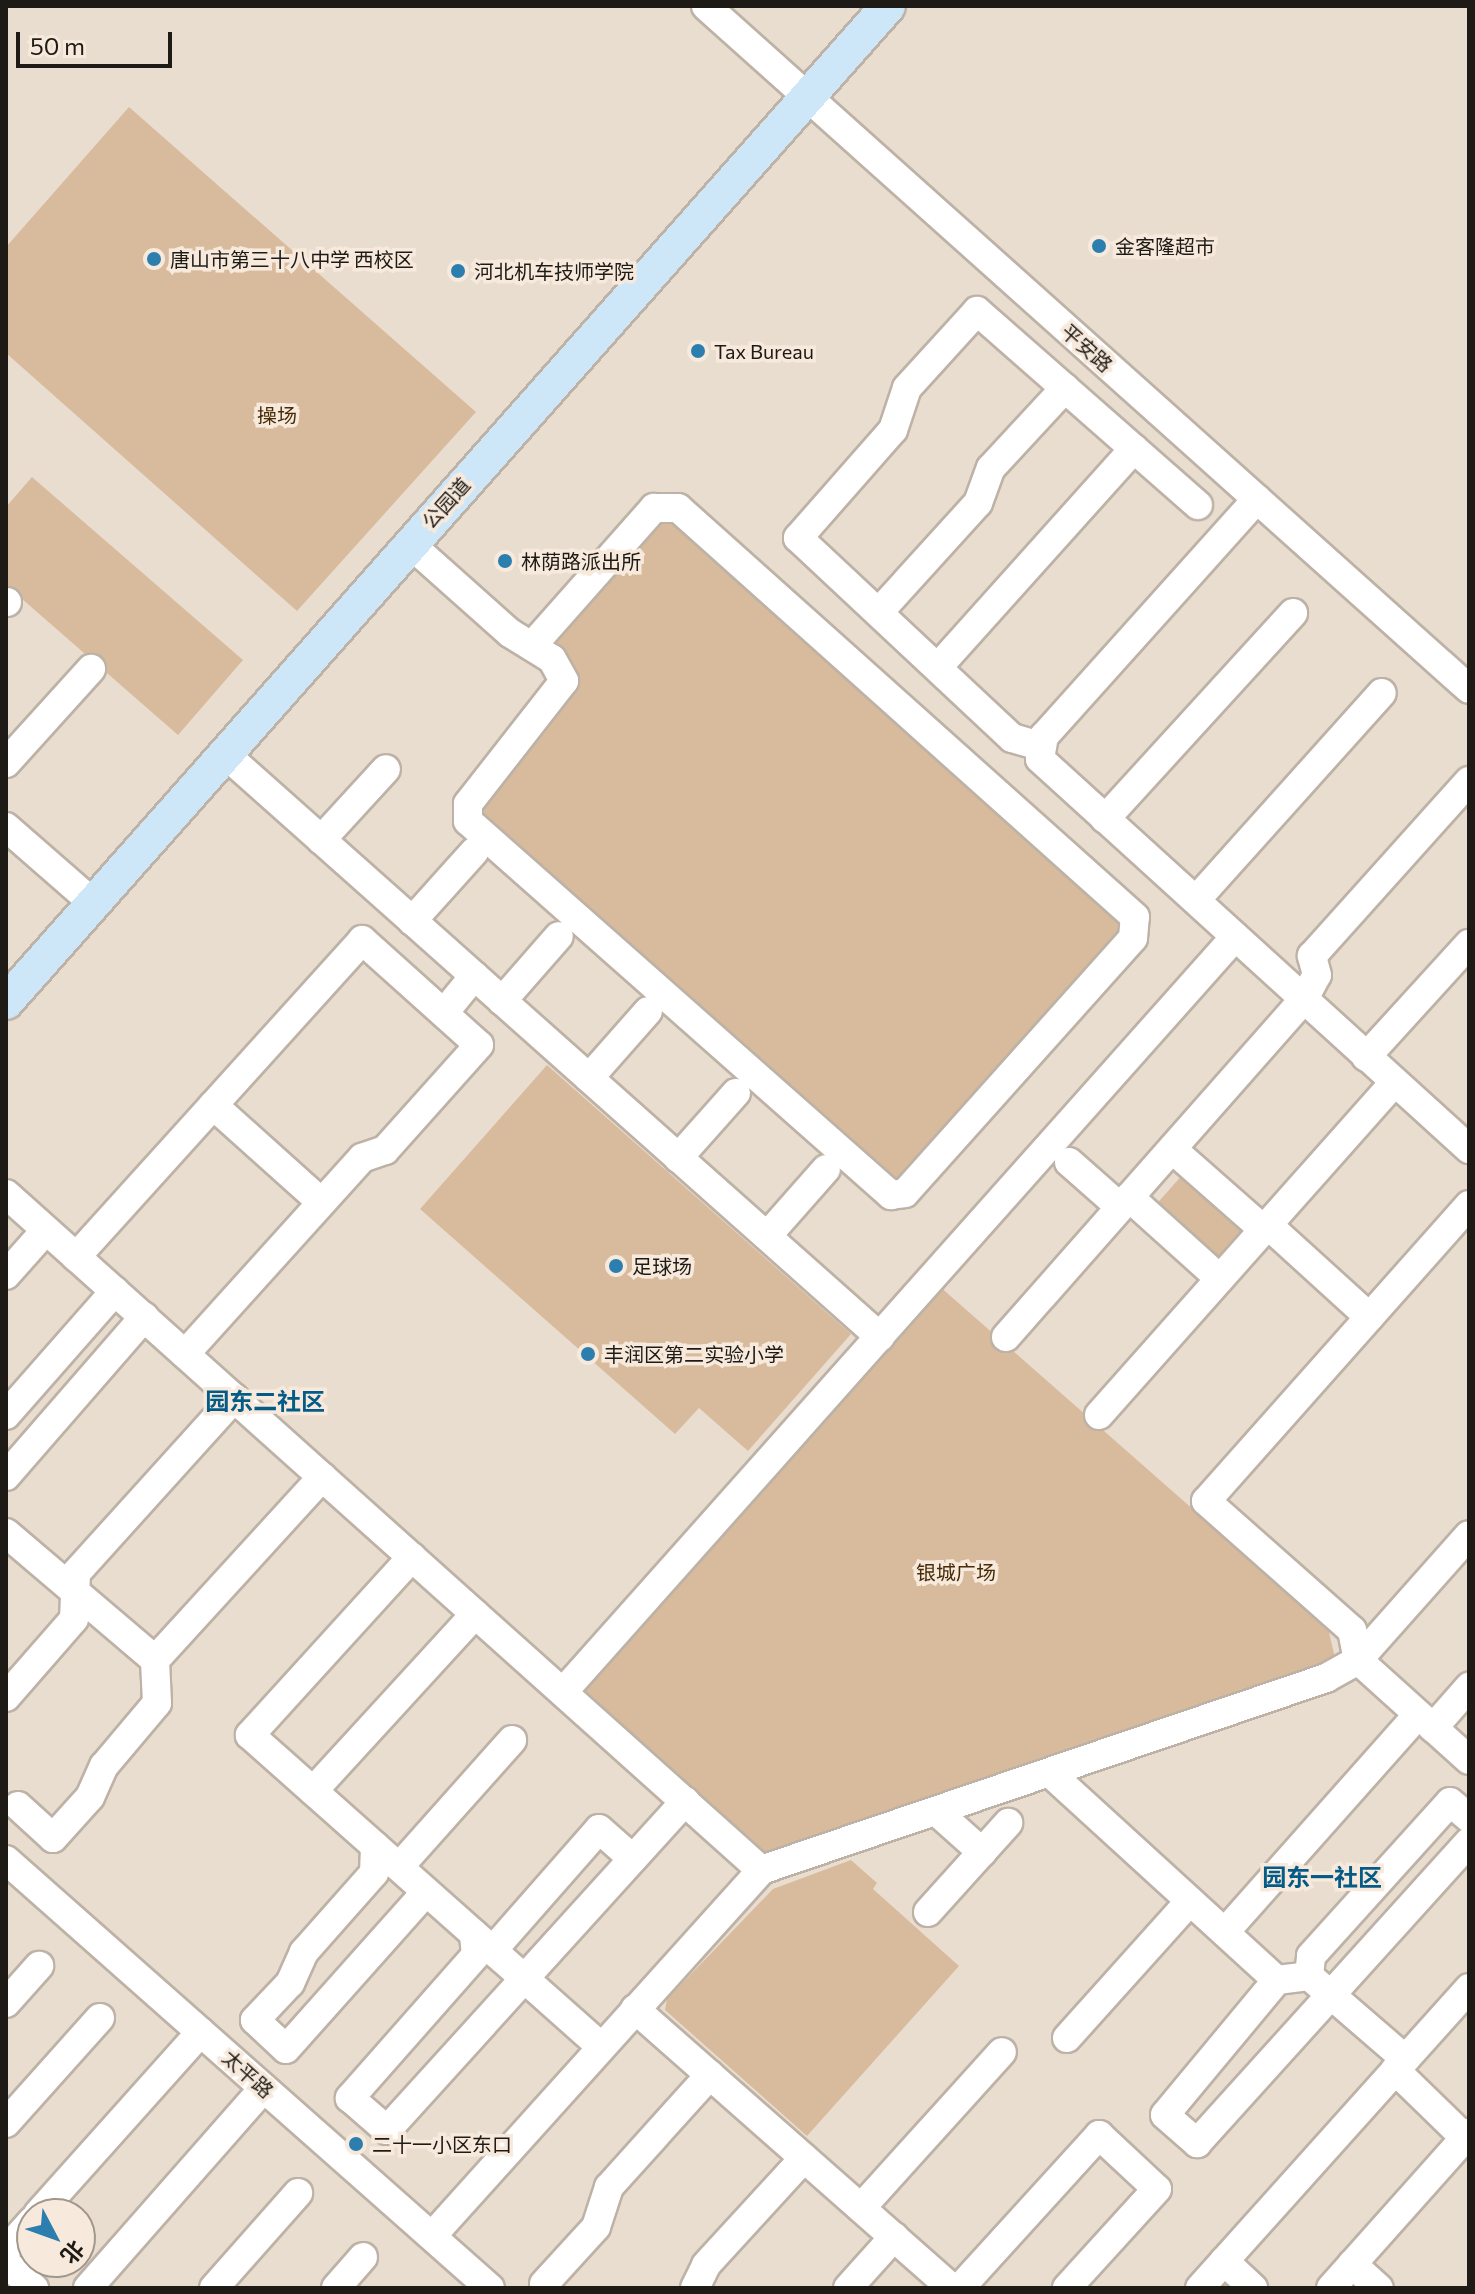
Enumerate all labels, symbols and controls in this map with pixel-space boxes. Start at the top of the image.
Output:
scale bar [20,16,176,66]
text: 50 m [30,31,85,60]
place label: 金客隆超市 [1115,234,1215,258]
marker: 金客隆超市 [1090,237,1108,255]
place label: 唐山市第三十八中学 西校区 [170,247,414,271]
marker: 唐山市第三十八中学 西校区 [145,250,163,268]
place label: 河北机车技师学院 [474,259,634,283]
marker: 河北机车技师学院 [449,262,467,280]
street label: 平安路 [1057,319,1117,377]
place label: Tax Bureau [714,339,814,363]
marker: Tax Bureau [689,342,707,360]
park label: 操场 [257,403,297,427]
street label: 公园道 [417,473,475,533]
place label: 林荫路派出所 [521,549,641,573]
marker: 林荫路派出所 [496,552,514,570]
place label: 足球场 [632,1254,692,1278]
marker: 足球场 [607,1257,625,1275]
place label: 丰润区第二实验小学 [604,1342,784,1366]
marker: 丰润区第二实验小学 [579,1345,597,1363]
district label: 园东二社区 [205,1387,325,1415]
park label: 银城广场 [916,1560,996,1584]
district label: 园东一社区 [1262,1863,1382,1891]
street label: 太平路 [218,2045,278,2103]
place label: 二十一小区东口 [372,2132,512,2156]
marker: 二十一小区东口 [347,2135,365,2153]
north arrow [16,2198,96,2278]
text: 北 [56,2236,90,2270]

